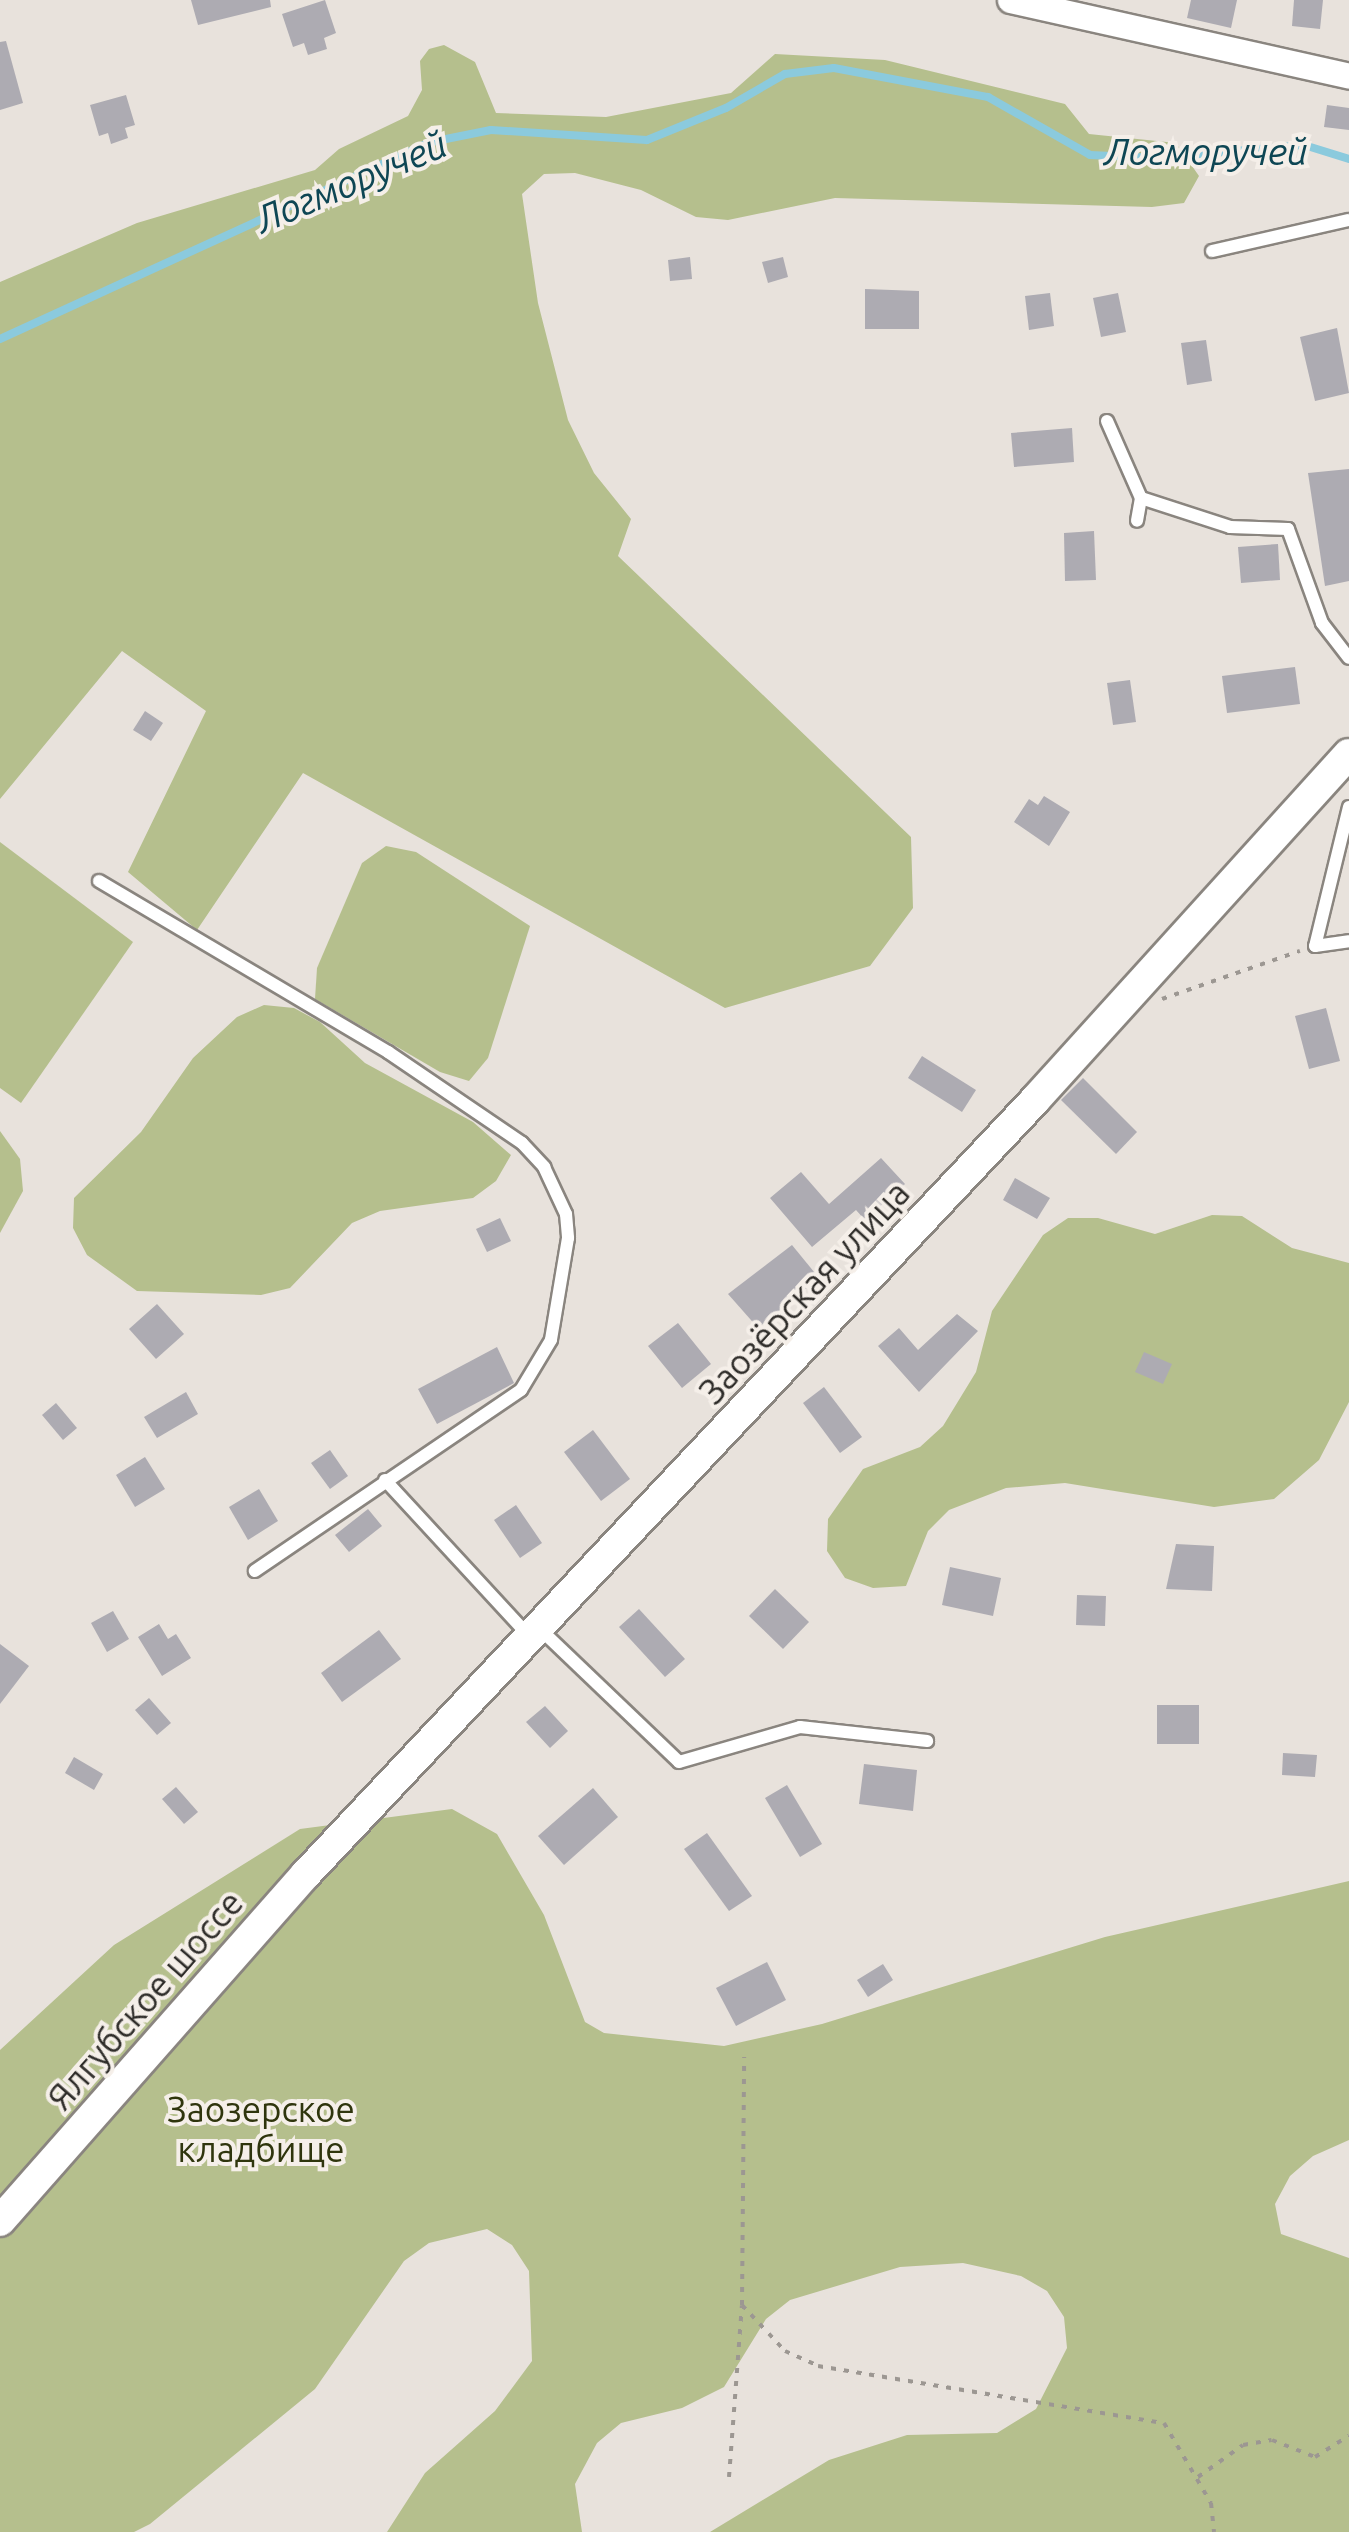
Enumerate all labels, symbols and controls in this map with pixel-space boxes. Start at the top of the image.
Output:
water label: Логморучей [248,121,454,243]
water label: Логморучей [1104,129,1308,175]
street label: Заозёрская улица [690,1172,918,1412]
street label: Ялгубское шоссе [38,1882,252,2118]
park label: Заозерское кладбище [167,2088,355,2170]

